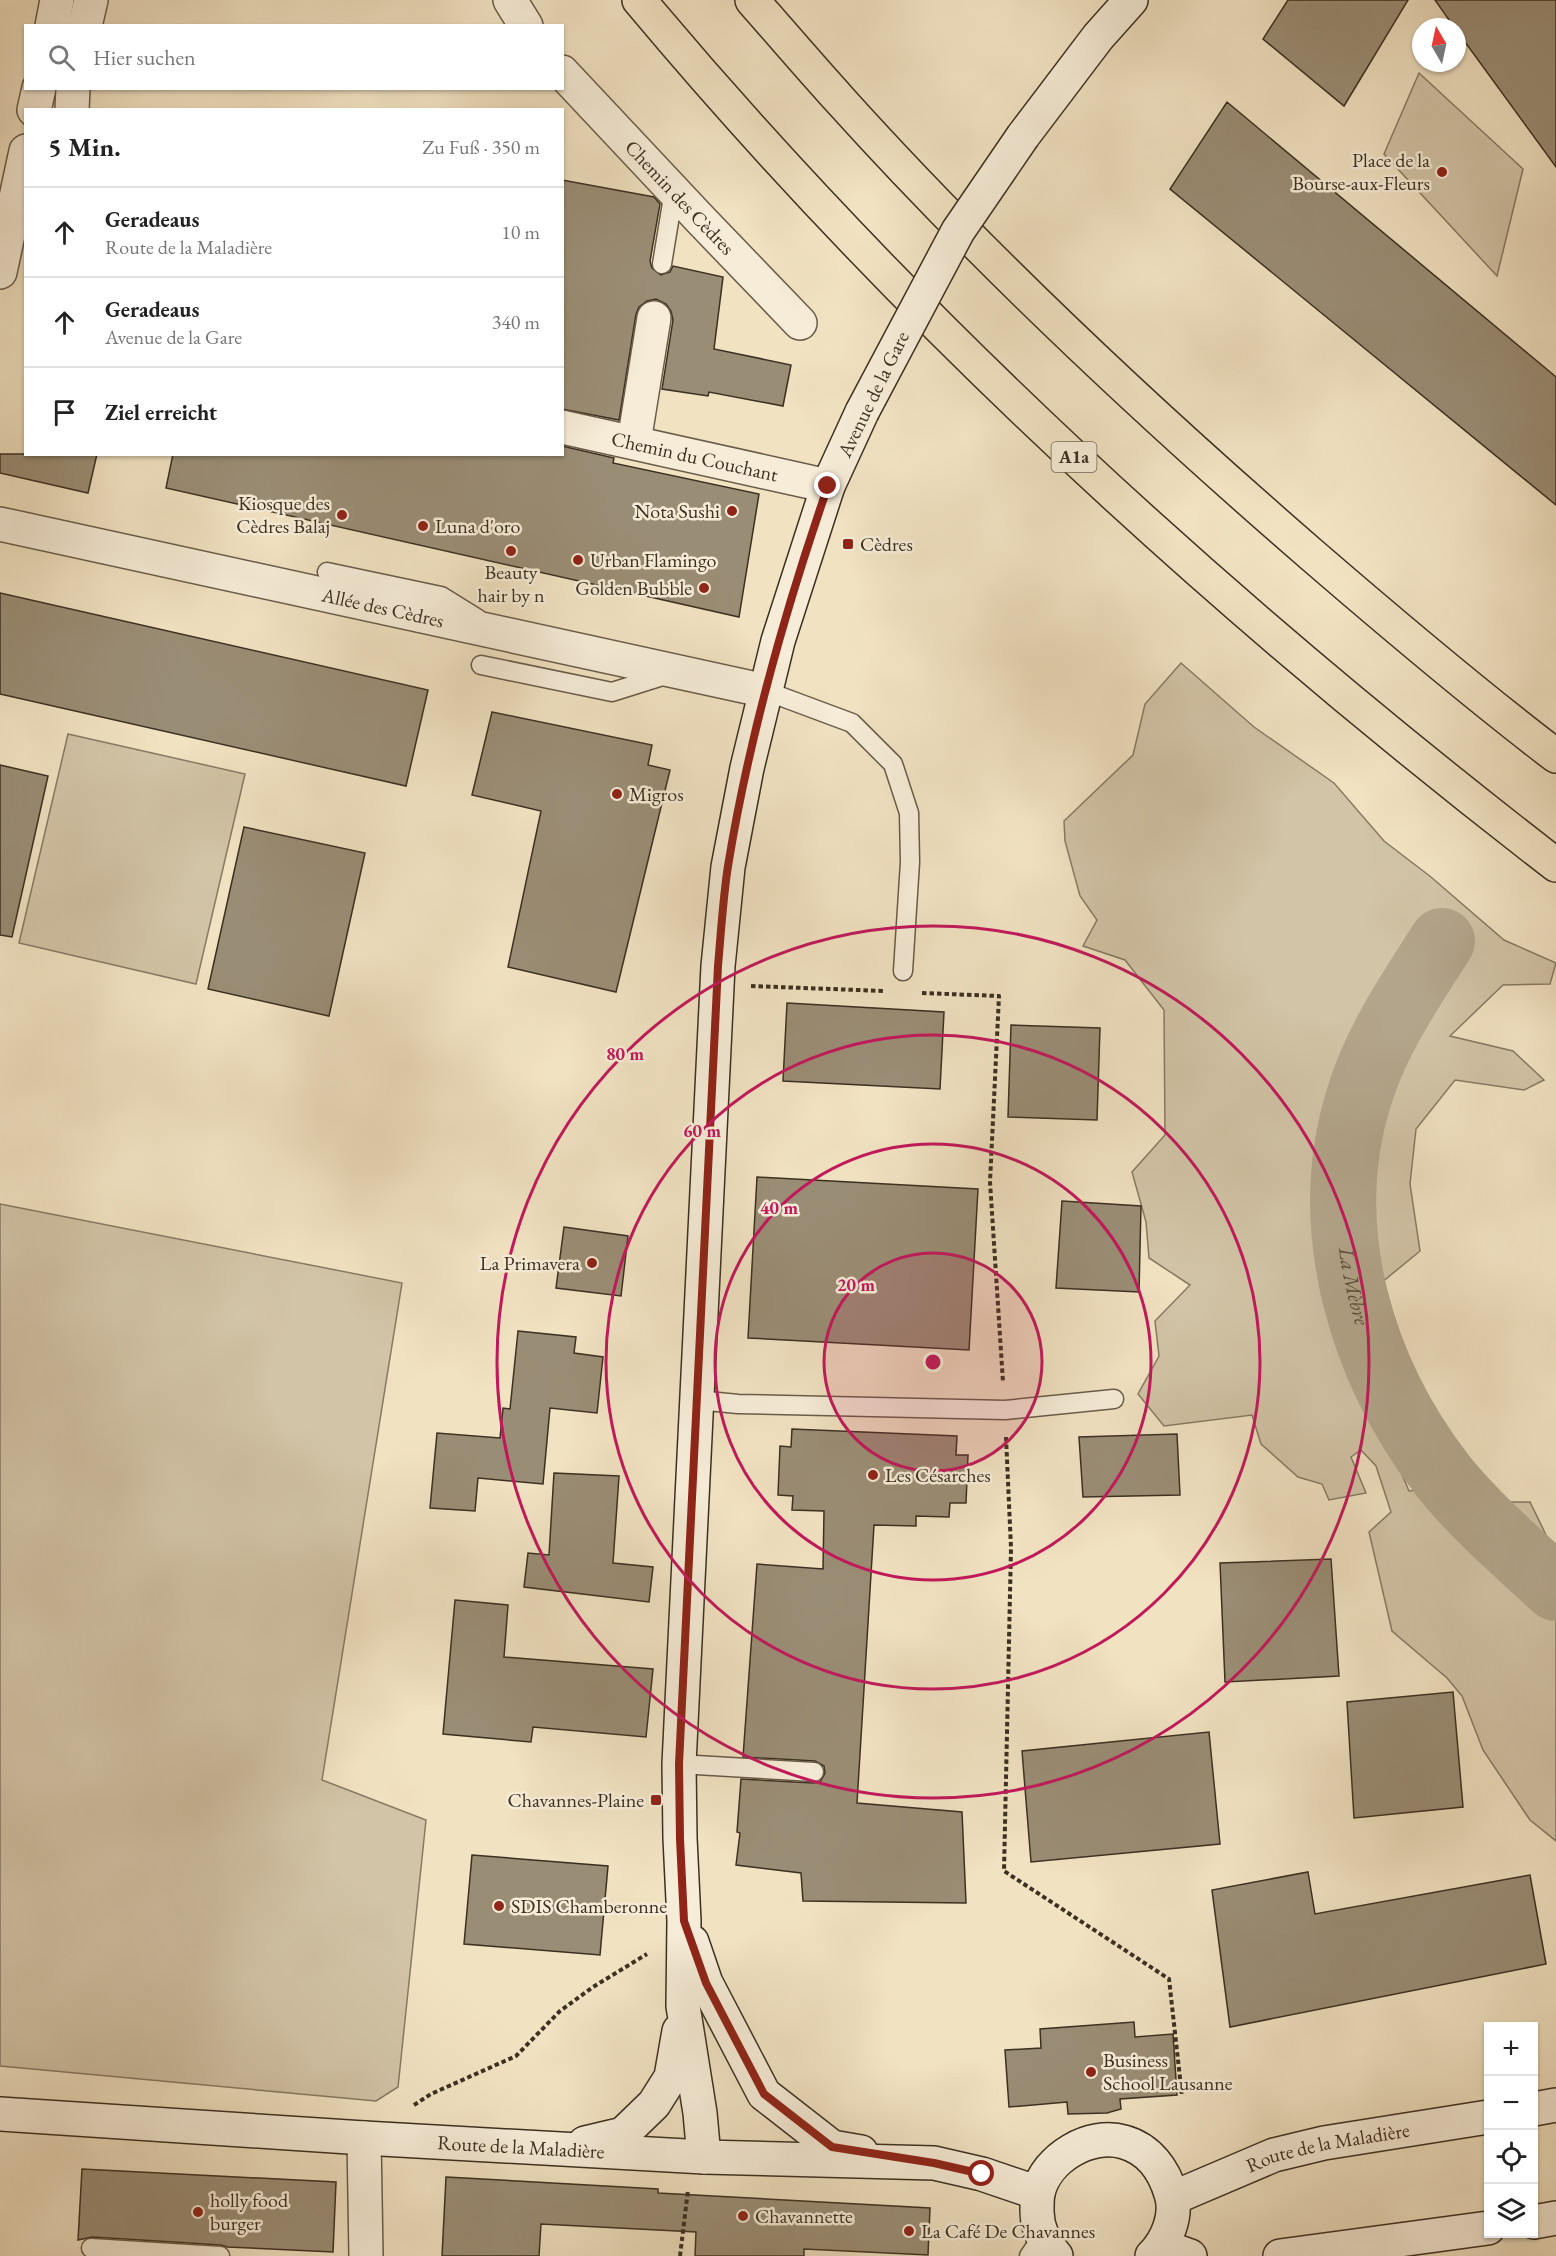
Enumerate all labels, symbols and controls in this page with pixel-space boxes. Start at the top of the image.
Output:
north arrow [1412,18,1466,72]
search box [24,24,564,90]
icon: search [45,41,78,74]
text: Hier suchen [93,43,196,72]
text: 5 Min. [48,130,121,164]
text: Zu Fuß · 350 m [422,134,540,160]
street label: Chemin des Cèdres [619,134,740,260]
place label: Place de la Bourse-aux-Fleurs [1292,147,1430,196]
marker: Place de la Bourse-aux-Fleurs [1435,165,1449,179]
text: Geradeaus [105,205,199,234]
icon: ahead [48,216,81,249]
text: 10 m [501,219,540,245]
text: Route de la Maladière [105,234,272,260]
text: Geradeaus [105,295,199,324]
icon: ahead [48,306,81,339]
text: 340 m [492,309,540,335]
text: Avenue de la Gare [105,324,242,350]
street label: Avenue de la Gare [831,326,915,462]
icon: arrive [48,396,81,429]
text: Ziel erreicht [105,398,217,427]
street label: Chemin du Couchant [609,425,781,488]
road number: A1a [1052,442,1096,472]
route end [814,472,840,498]
place label: Kiosque des Cèdres Balaj [236,490,330,539]
place label: Nota Sushi [635,498,720,524]
marker: Nota Sushi [725,504,739,518]
marker: Kiosque des Cèdres Balaj [335,508,349,522]
place label: Luna d'oro [435,513,520,539]
marker: Luna d'oro [416,519,430,533]
place label: Cèdres [860,531,913,557]
marker: Cèdres [841,537,855,551]
marker: Beauty hair by n [504,544,518,558]
place label: Urban Flamingo [590,547,717,573]
marker: Urban Flamingo [571,553,585,567]
place label: Beauty hair by n [478,559,545,608]
place label: Golden Bubble [575,575,692,601]
street label: Allée des Cèdres [319,581,446,633]
marker: Golden Bubble [697,581,711,595]
place label: Migros [629,781,684,807]
marker: Migros [610,787,624,801]
text: 80 m [606,1042,644,1065]
text: 60 m [683,1119,721,1142]
text: 40 m [760,1196,798,1219]
water label: La Mèbre [1333,1245,1377,1329]
place label: La Primavera [480,1250,580,1276]
marker: La Primavera [585,1256,599,1270]
text: 20 m [837,1273,875,1296]
centre of rings [923,1352,943,1372]
place label: Les Césarches [885,1462,991,1488]
marker: Les Césarches [866,1468,880,1482]
place label: Chavannes-Plaine [508,1787,644,1813]
marker: Chavannes-Plaine [649,1793,663,1807]
place label: SDIS Chamberonne [511,1893,667,1919]
marker: SDIS Chamberonne [492,1899,506,1913]
map controls [1484,2022,1538,2238]
button: + [1484,2022,1538,2076]
place label: Business School Lausanne [1103,2047,1233,2096]
marker: Business School Lausanne [1084,2065,1098,2079]
button: − [1484,2076,1538,2130]
street label: Route de la Maladière [1242,2117,1412,2178]
street label: Route de la Maladière [437,2129,605,2164]
button: locate [1484,2130,1538,2184]
route start [968,2160,994,2186]
button: layers [1484,2184,1538,2238]
place label: holly food burger [210,2187,289,2236]
place label: Chavannette [755,2203,853,2229]
marker: holly food burger [191,2205,205,2219]
marker: Chavannette [736,2209,750,2223]
place label: La Café De Chavannes [921,2218,1095,2244]
marker: La Café De Chavannes [902,2224,916,2238]

